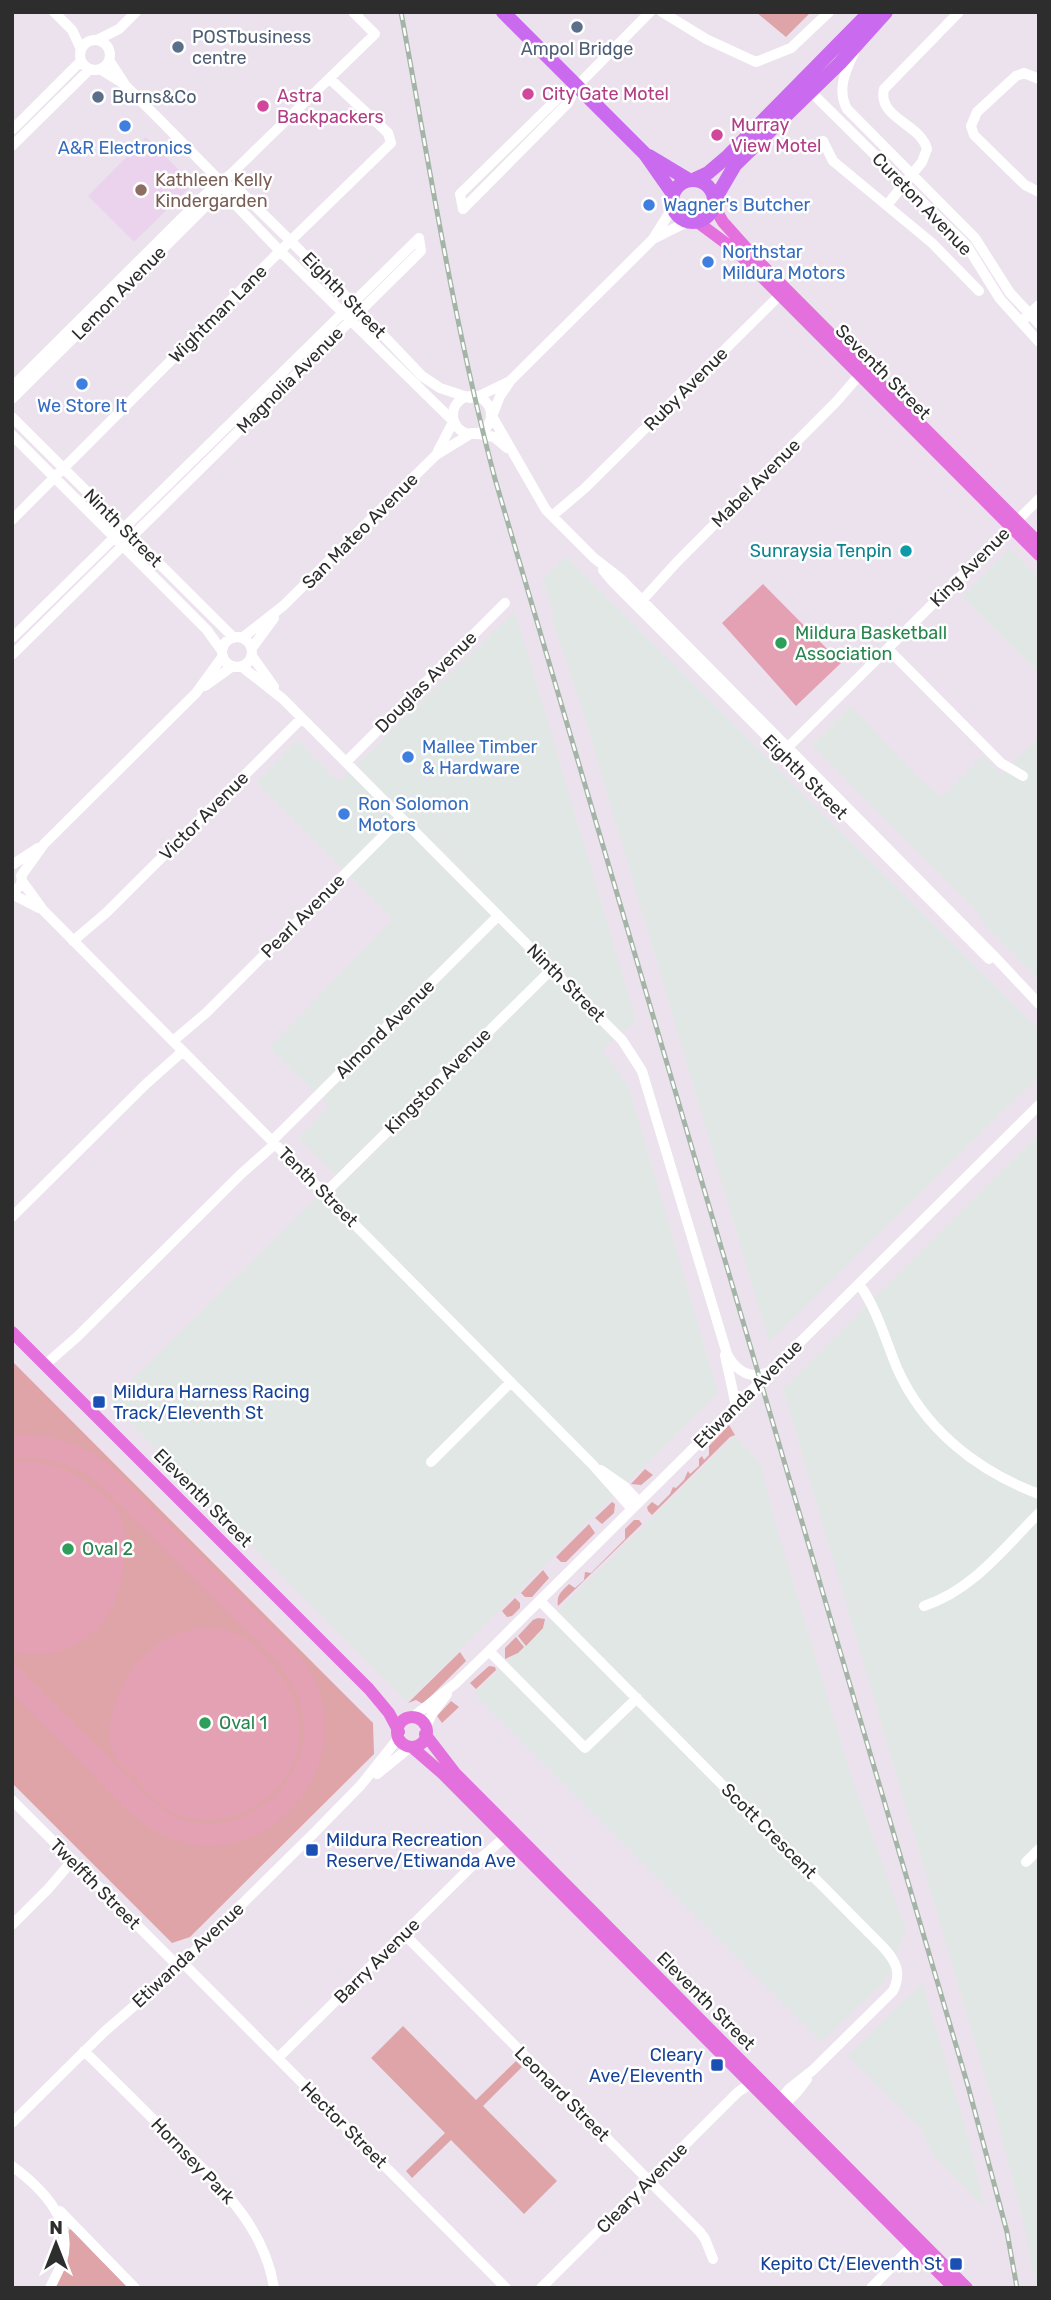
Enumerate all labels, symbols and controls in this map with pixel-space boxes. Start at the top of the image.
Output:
marker: Ampol Bridge [569,19,585,35]
place label: POSTbusiness centre [192,26,311,69]
place label: Ampol Bridge [521,38,633,60]
marker: POSTbusiness centre [170,39,186,55]
place label: City Gate Motel [542,83,669,105]
place label: Astra Backpackers [277,85,384,128]
place label: Burns&Co [112,86,197,108]
marker: City Gate Motel [520,86,536,102]
marker: Burns&Co [90,89,106,105]
marker: Astra Backpackers [255,98,271,114]
place label: Murray View Motel [731,114,821,157]
marker: A&R Electronics [117,118,133,134]
marker: Murray View Motel [709,127,725,143]
place label: A&R Electronics [58,137,192,159]
street label: Cureton Avenue [867,148,977,260]
place label: Kathleen Kelly Kindergarden [155,169,273,212]
marker: Kathleen Kelly Kindergarden [133,182,149,198]
place label: Wagner's Butcher [663,194,811,216]
marker: Wagner's Butcher [641,197,657,213]
street label: Lemon Avenue [67,241,171,345]
place label: Northstar Mildura Motors [722,241,846,284]
street label: Eighth Street [297,247,391,343]
marker: Northstar Mildura Motors [700,254,716,270]
street label: Wightman Lane [164,260,272,368]
street label: Seventh Street [831,320,935,424]
street label: Magnolia Avenue [232,322,348,438]
street label: Ruby Avenue [640,343,732,435]
marker: We Store It [74,376,90,392]
place label: We Store It [37,395,127,417]
street label: Mabel Avenue [707,434,805,532]
street label: San Mateo Avenue [297,468,423,594]
street label: Ninth Street [79,484,167,572]
street label: King Avenue [926,523,1014,611]
place label: Sunraysia Tenpin [750,540,892,562]
marker: Sunraysia Tenpin [898,543,914,559]
place label: Mildura Basketball Association [795,622,947,665]
street label: Douglas Avenue [371,627,481,737]
marker: Mildura Basketball Association [773,635,789,651]
street label: Eighth Street [758,730,852,824]
place label: Mallee Timber & Hardware [422,736,538,779]
marker: Mallee Timber & Hardware [400,749,416,765]
street label: Victor Avenue [155,767,253,865]
place label: Ron Solomon Motors [358,793,469,836]
marker: Ron Solomon Motors [336,806,352,822]
street label: Pearl Avenue [256,869,350,963]
street label: Ninth Street [522,939,610,1027]
street label: Almond Avenue [331,975,439,1083]
street label: Kingston Avenue [380,1023,496,1139]
street label: Tenth Street [273,1142,363,1232]
street label: Etiwanda Avenue [689,1335,807,1453]
place label: Mildura Harness Racing Track/Eleventh St [113,1381,310,1424]
marker: Mildura Harness Racing Track/Eleventh St [91,1394,107,1410]
street label: Eleventh Street [149,1444,257,1552]
place label: Oval 2 [82,1538,133,1560]
marker: Oval 2 [60,1541,76,1557]
place label: Oval 1 [219,1712,267,1734]
marker: Oval 1 [197,1715,213,1731]
street label: Scott Crescent [717,1779,821,1883]
place label: Mildura Recreation Reserve/Etiwanda Ave [326,1829,516,1872]
street label: Twelfth Street [45,1834,145,1934]
marker: Mildura Recreation Reserve/Etiwanda Ave [304,1842,320,1858]
street label: Etiwanda Avenue [128,1898,248,2012]
street label: Barry Avenue [330,1914,424,2008]
street label: Eleventh Street [652,1947,760,2055]
street label: Leonard Street [510,2042,614,2146]
place label: Cleary Ave/Eleventh [589,2044,703,2087]
marker: Cleary Ave/Eleventh [709,2057,725,2073]
street label: Hector Street [296,2077,392,2173]
street label: Hornsey Park [146,2113,240,2209]
street label: Cleary Avenue [592,2138,692,2238]
north arrow [21,2209,91,2279]
text: N [49,2216,63,2239]
place label: Kepito Ct/Eleventh St [760,2253,942,2275]
marker: Kepito Ct/Eleventh St [948,2256,964,2272]

